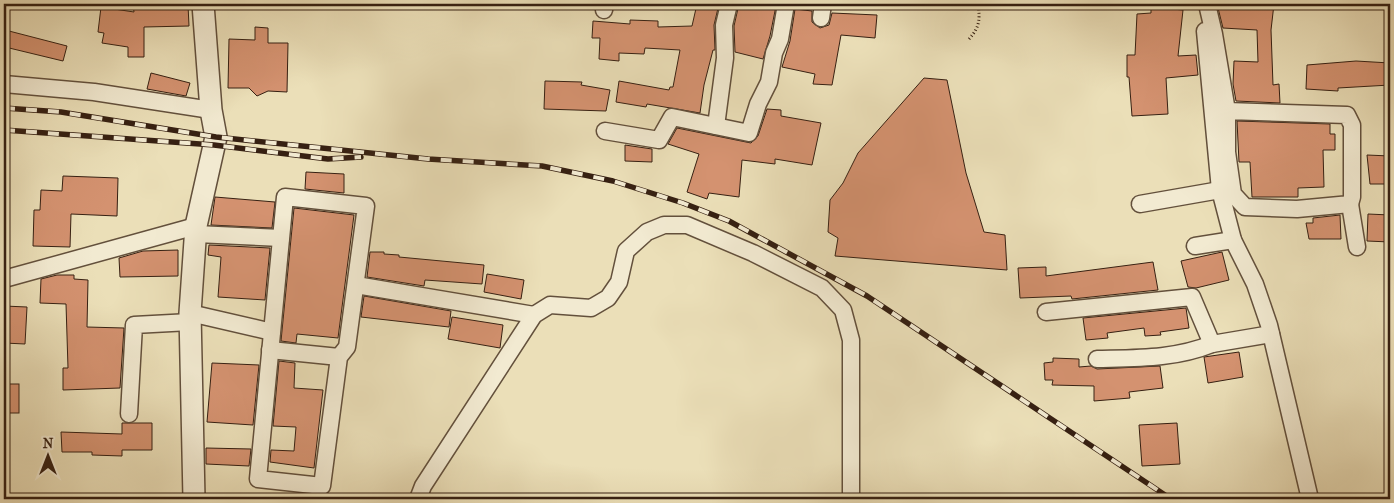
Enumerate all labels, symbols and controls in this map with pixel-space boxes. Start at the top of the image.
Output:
north arrow [22,430,72,480]
text: N [43,435,54,452]

